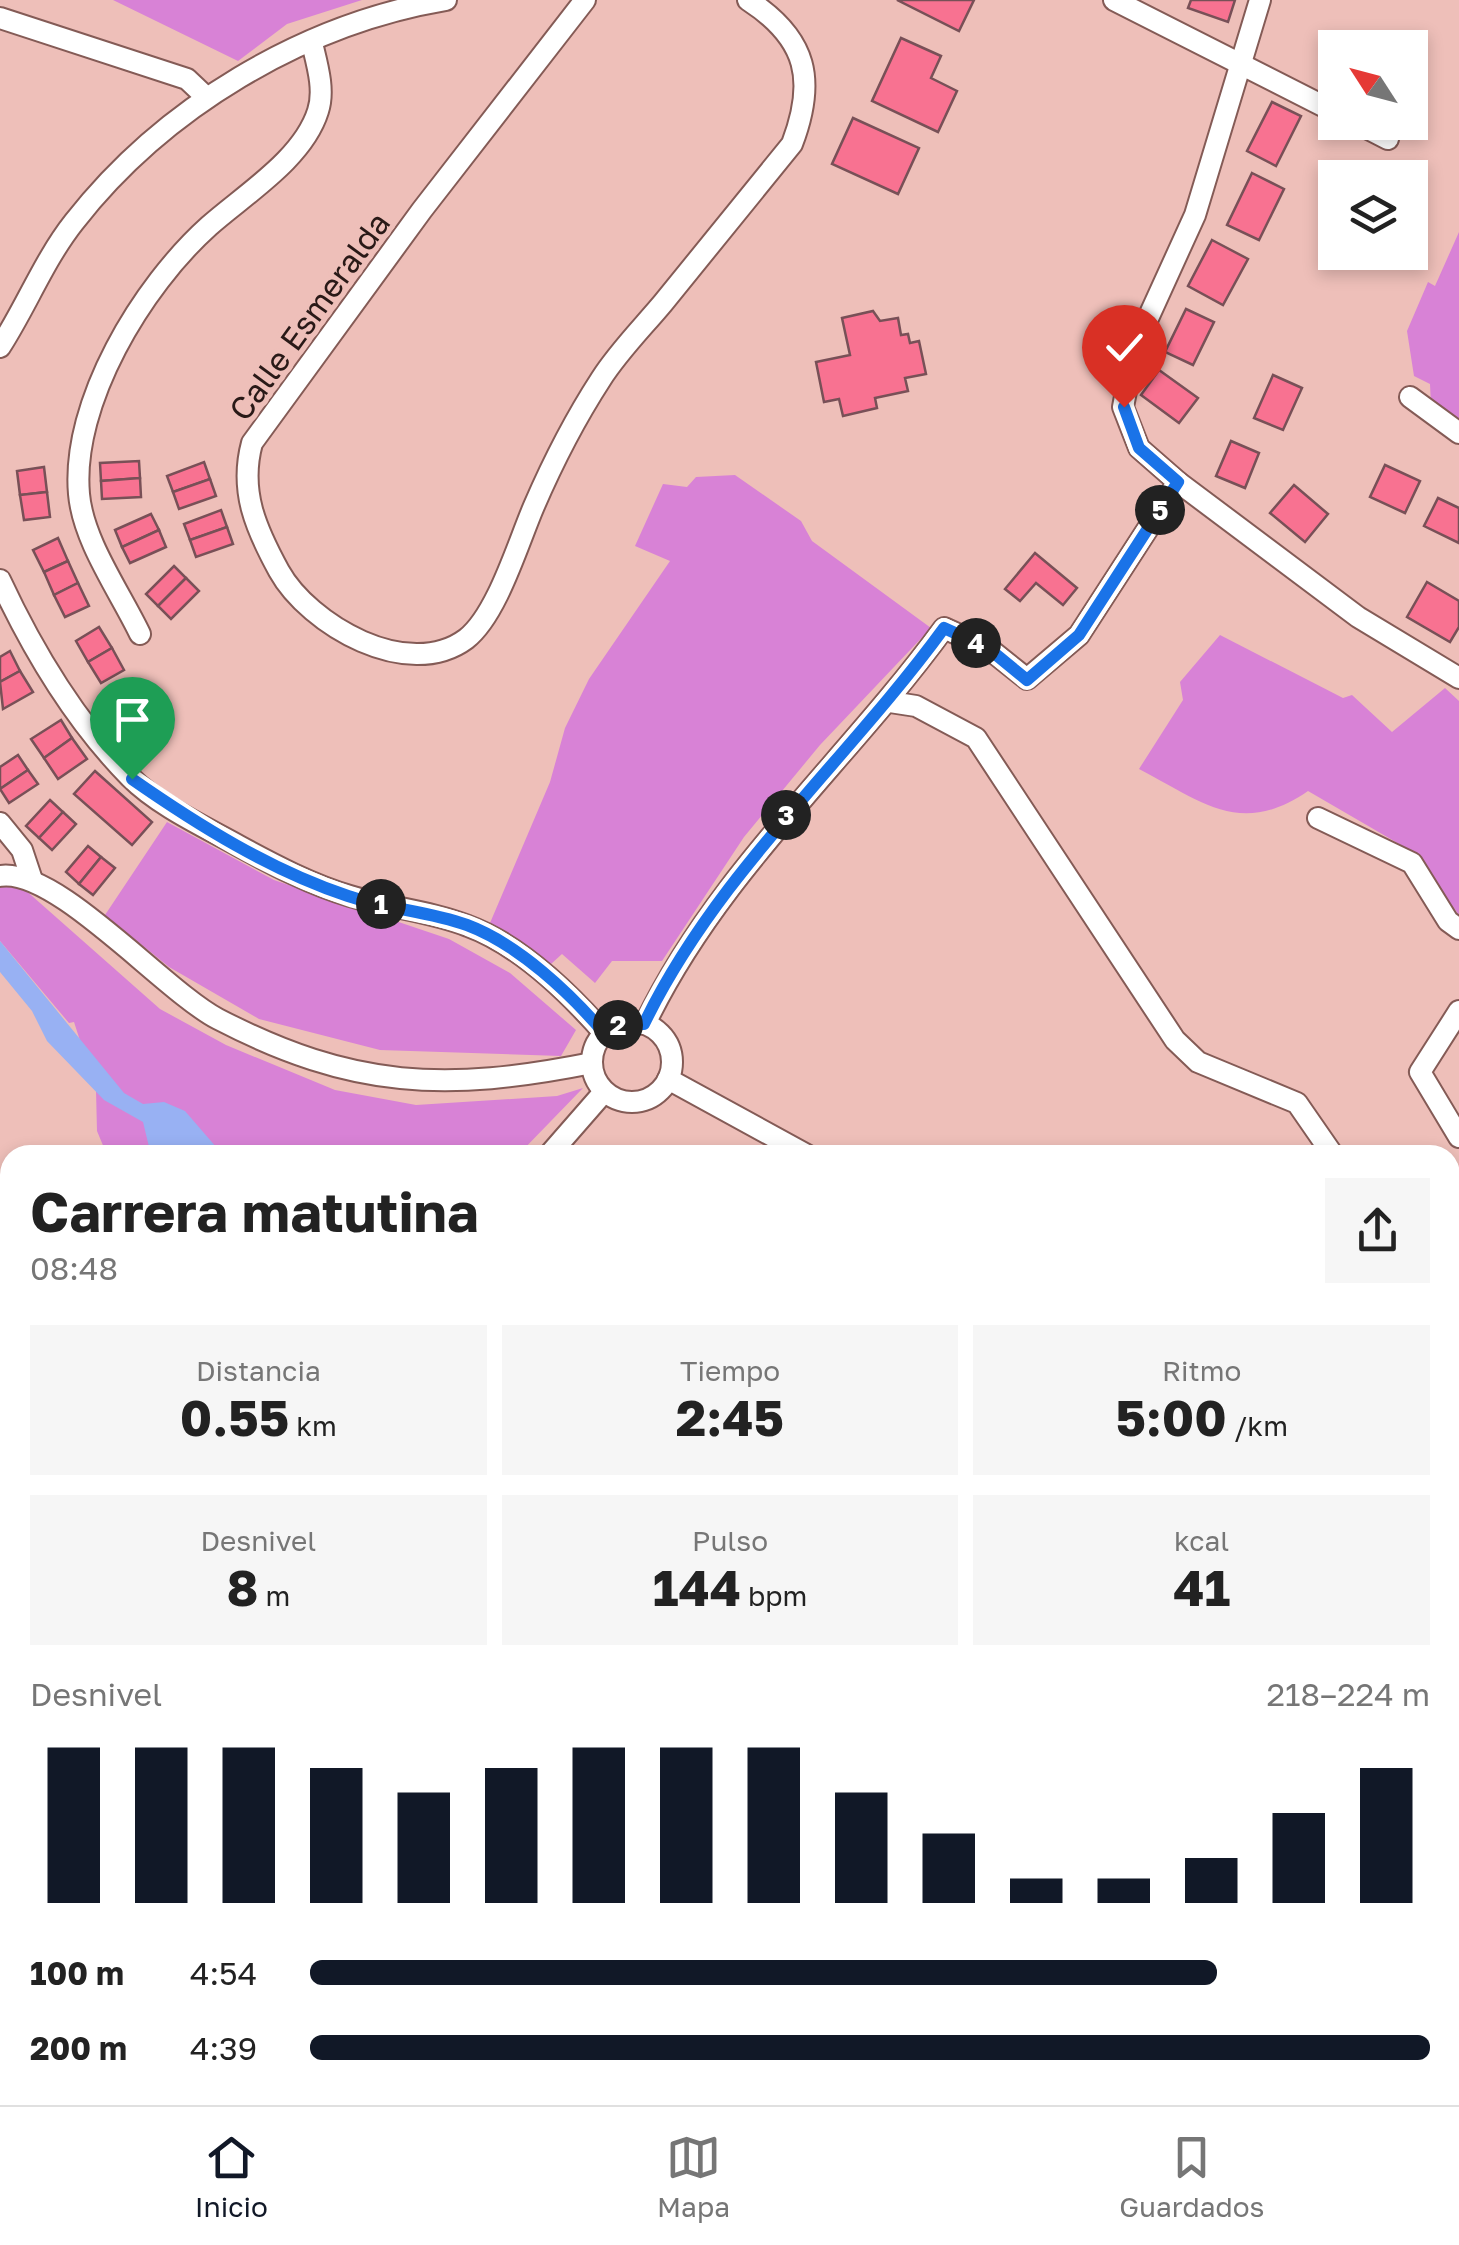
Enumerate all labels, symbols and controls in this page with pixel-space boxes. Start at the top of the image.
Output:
north arrow [1318,30,1428,140]
map controls [1318,30,1428,270]
button: layers [1318,160,1428,270]
street label: Calle Esmeralda [221,205,397,427]
pin [1082,305,1167,408]
icon: check [1097,320,1152,375]
pin: 5 [1135,485,1185,535]
text: 5 [1151,493,1169,526]
pin: 4 [951,618,1001,668]
text: 4 [967,626,985,659]
pin [90,677,175,780]
icon: arrive [105,692,160,747]
pin: 3 [761,790,811,840]
text: 3 [777,798,795,831]
pin: 1 [356,879,406,929]
text: 1 [374,887,388,920]
pin: 2 [593,1000,643,1050]
text: 2 [609,1008,627,1041]
text: Carrera matutina [30,1178,479,1244]
button: share [1325,1178,1430,1283]
text: 08:48 [30,1249,118,1287]
text: Distancia [196,1354,321,1387]
text: Tiempo [680,1354,780,1387]
text: Ritmo [1162,1354,1241,1387]
text: 0.55 [180,1387,289,1447]
text: 2:45 [676,1387,784,1447]
text: 5:00 [1115,1387,1227,1447]
text: km [289,1409,337,1442]
text: /km [1227,1409,1288,1442]
text: Desnivel [200,1524,316,1557]
text: Pulso [692,1524,768,1557]
text: kcal [1174,1524,1229,1557]
text: 8 [226,1557,258,1617]
text: 144 [653,1557,741,1617]
text: 41 [1173,1557,1230,1617]
text: m [258,1579,290,1612]
text: bpm [741,1579,807,1612]
text: Desnivel [30,1675,162,1713]
text: 218–224 m [1266,1675,1430,1713]
text: 100 m [30,1954,124,1992]
text: 4:54 [190,1954,257,1992]
text: 200 m [30,2029,127,2067]
text: 4:39 [190,2029,257,2067]
tab: Inicio [195,2130,268,2223]
tab: Mapa [657,2130,730,2223]
tab: Guardados [1119,2130,1264,2223]

